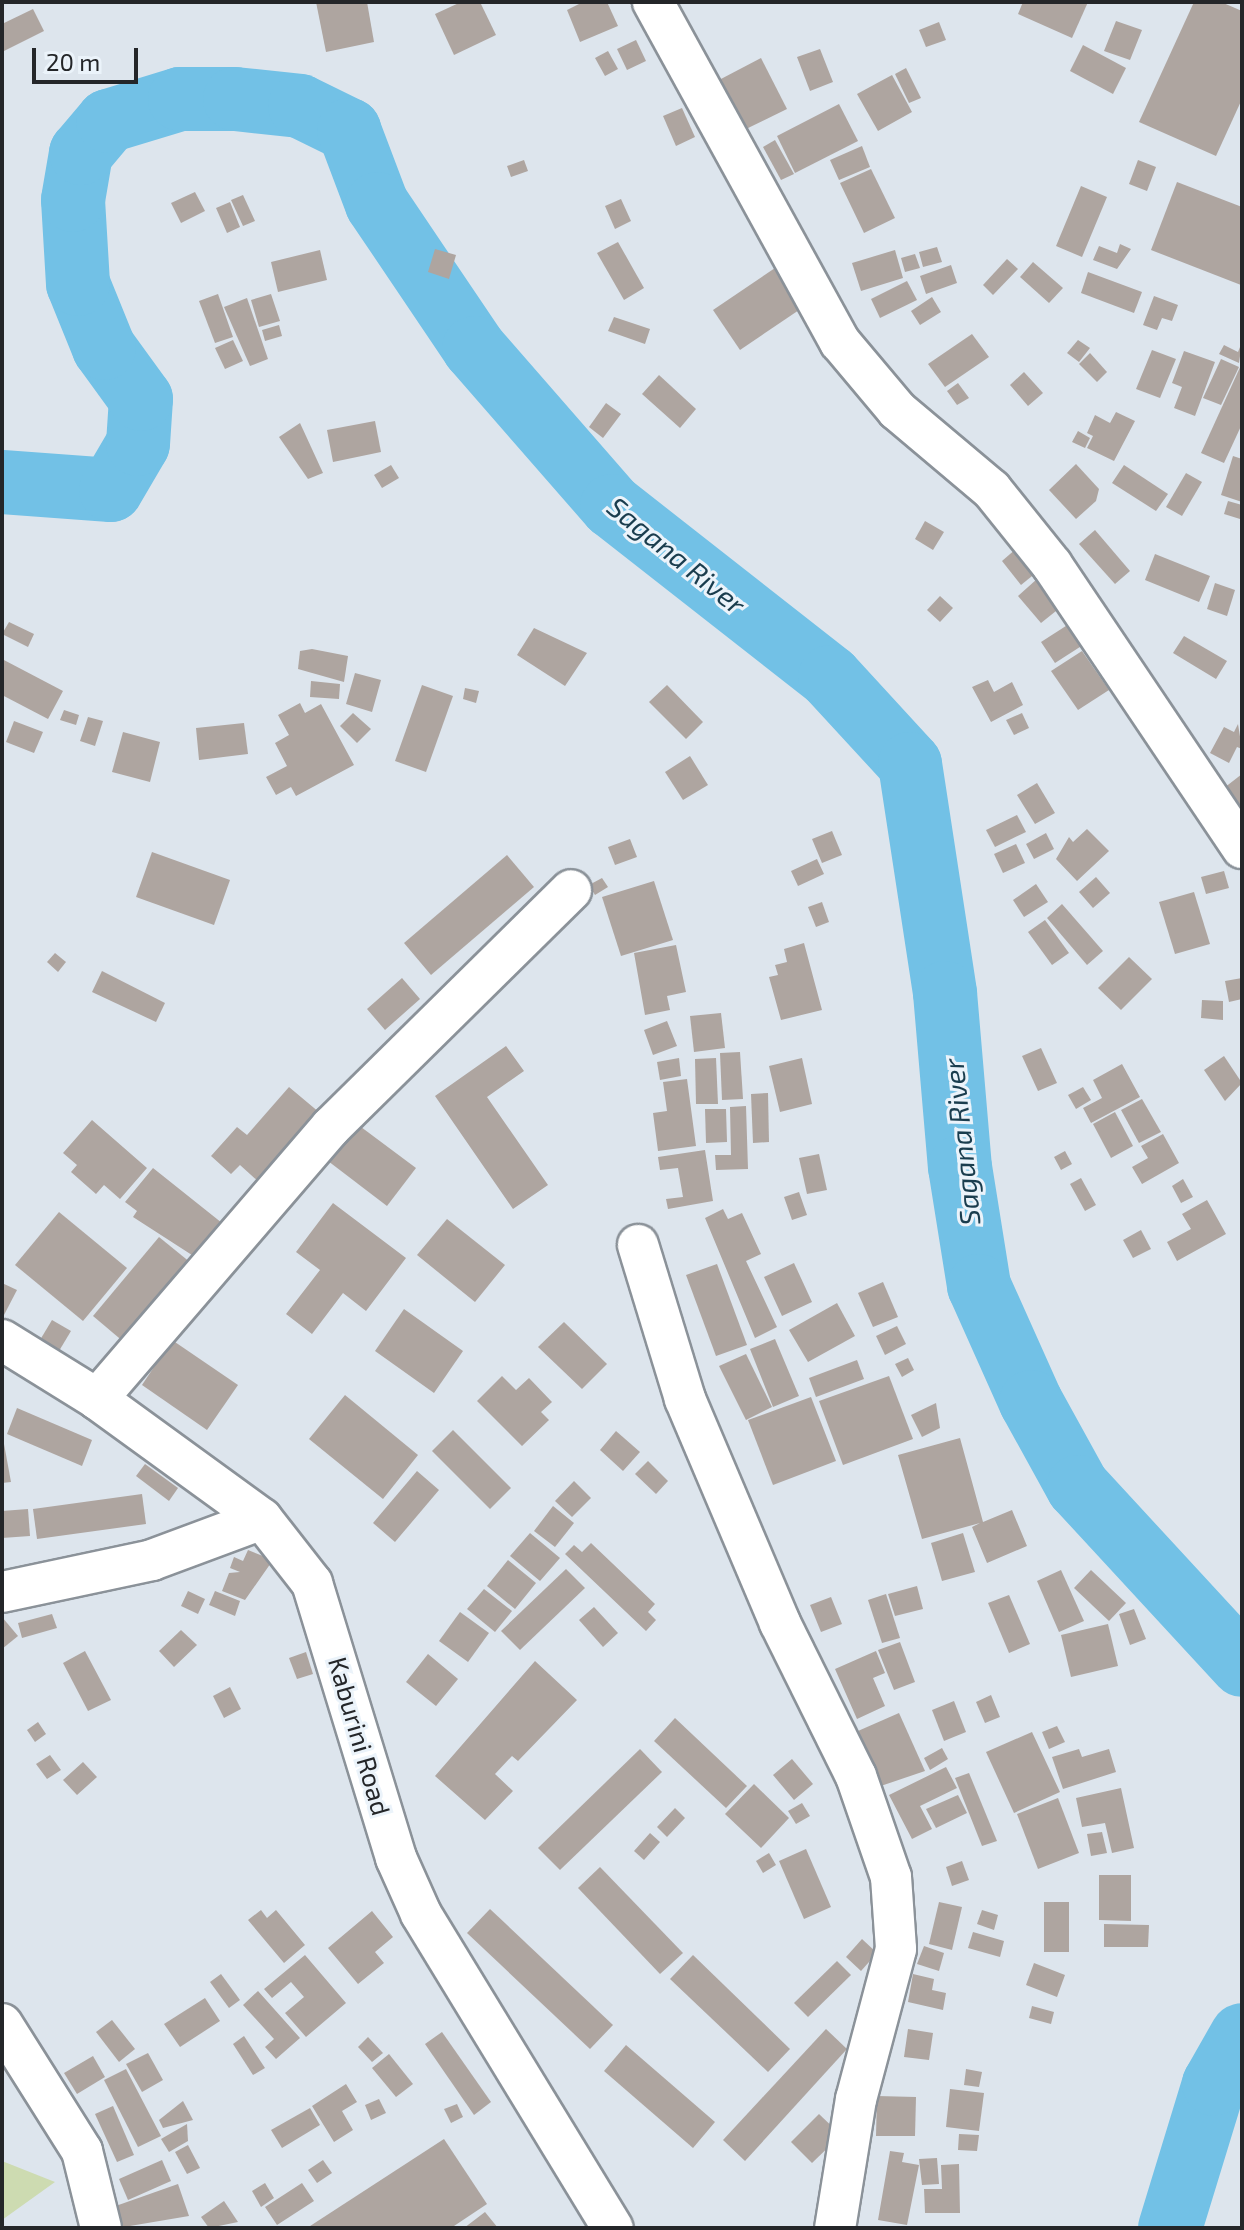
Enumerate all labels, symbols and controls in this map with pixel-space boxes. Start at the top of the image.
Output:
scale bar [36,32,142,82]
text: 20 m [46,47,100,76]
water label: Sagana River [601,489,753,621]
water label: Sagana River [936,1057,986,1227]
street label: Kaburini Road [322,1653,398,1819]

